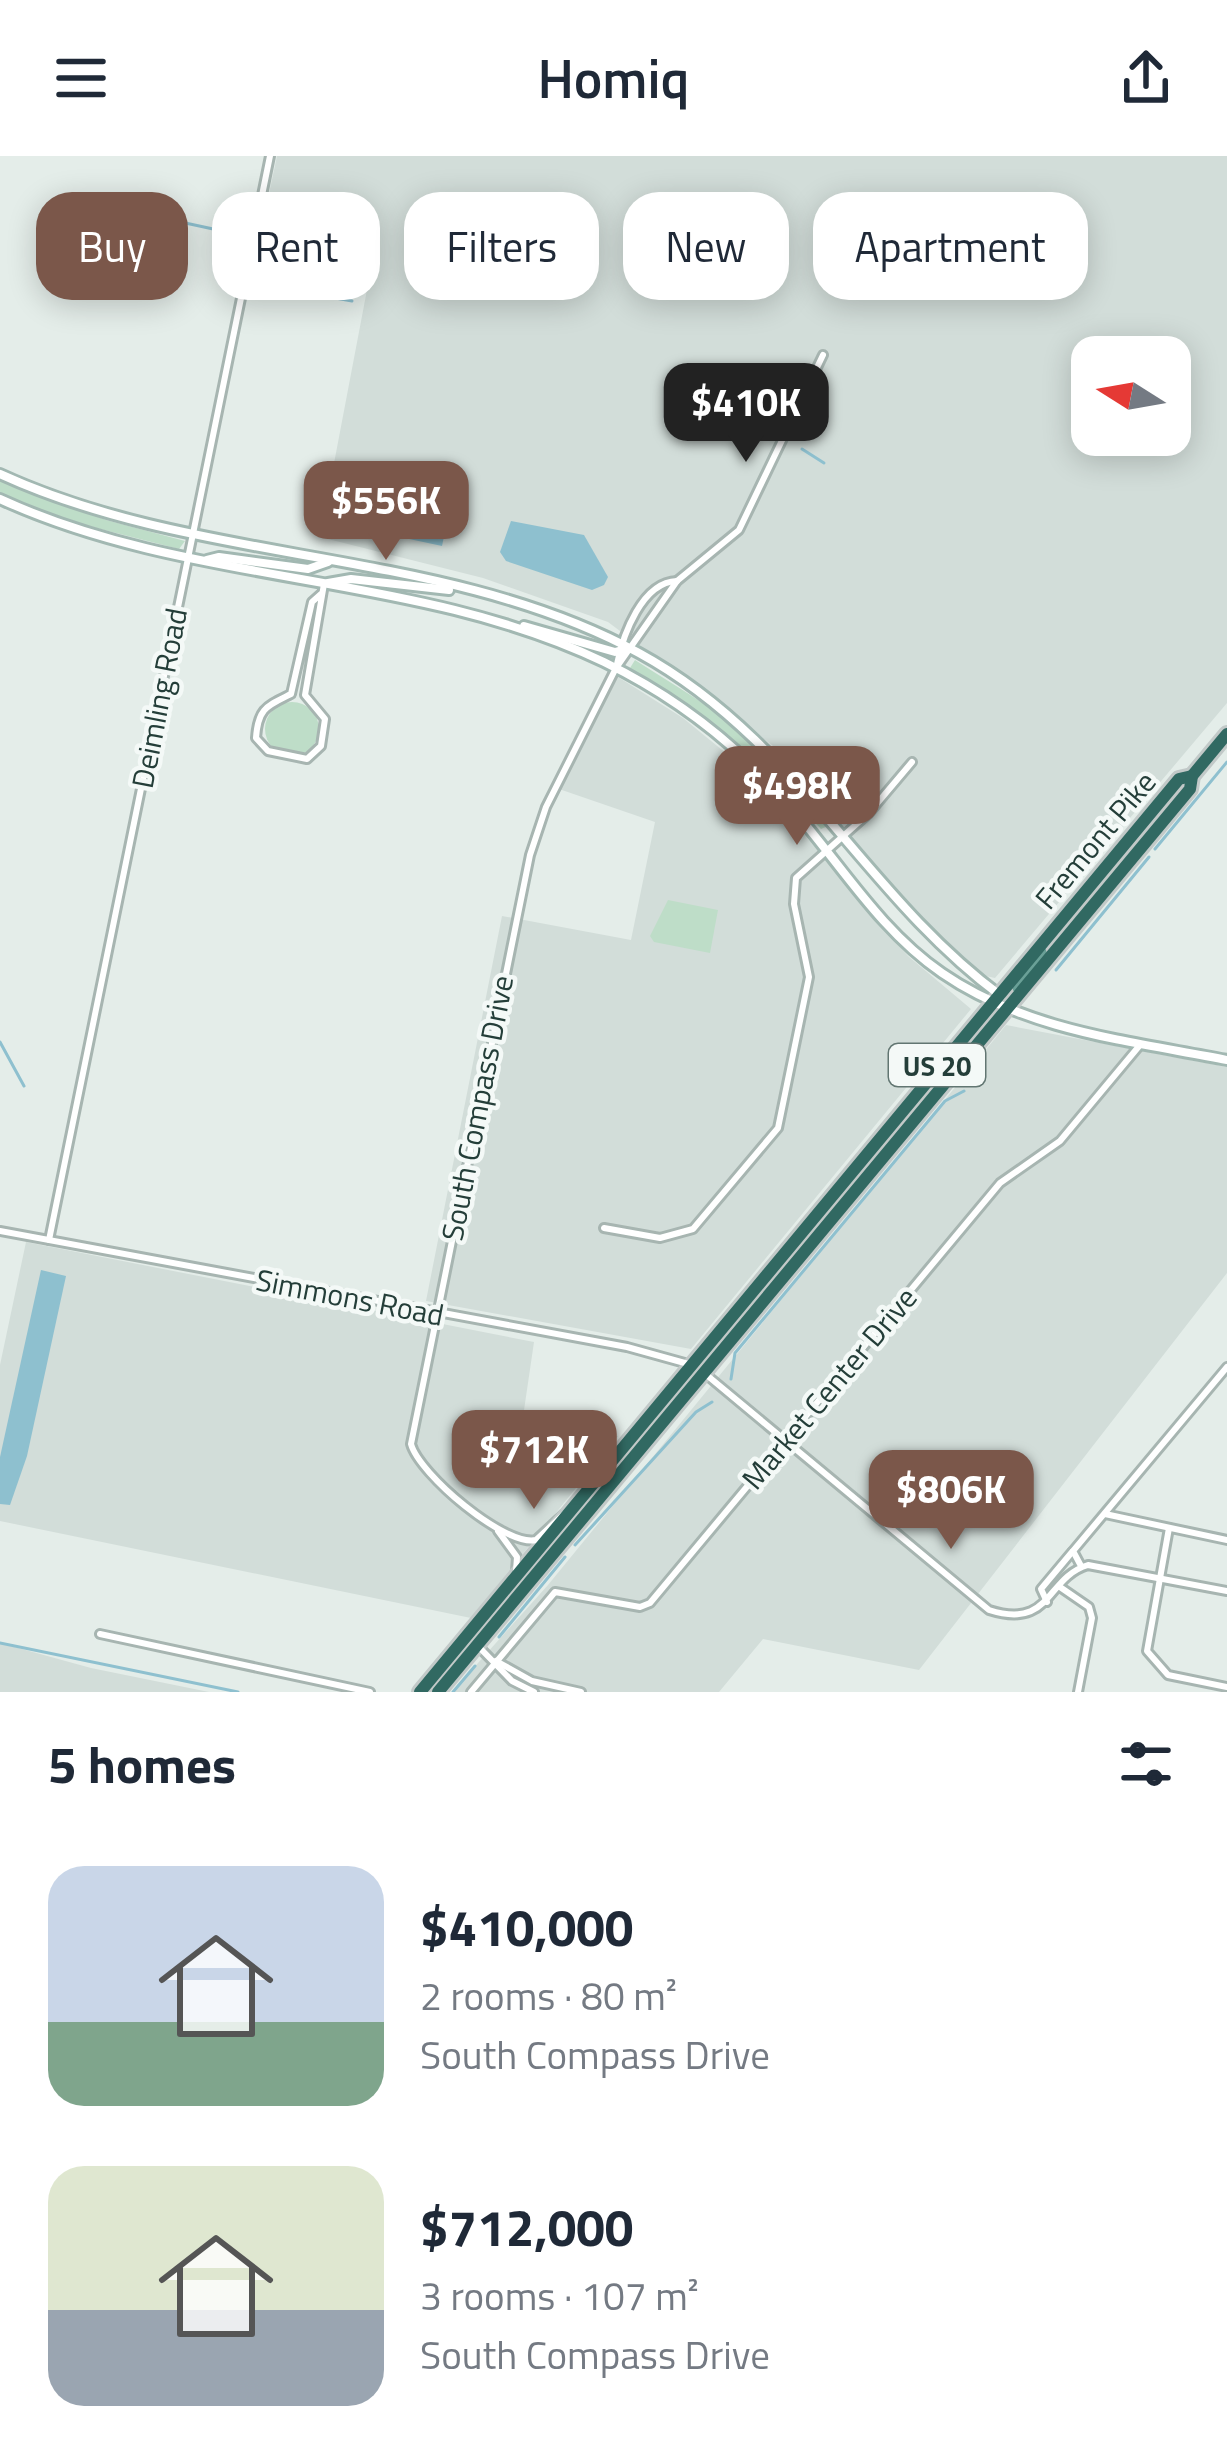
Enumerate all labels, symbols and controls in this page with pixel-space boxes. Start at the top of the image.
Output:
text: Homiq [538,37,689,119]
icon: menu [48,45,114,111]
icon: share [1113,45,1179,111]
chip: Buy [36,192,188,300]
chip: Rent [212,192,380,300]
chip: Filters [404,192,599,300]
chip: New [623,192,789,300]
chip: Apartment [813,192,1088,300]
north arrow [1071,336,1191,456]
map controls [1071,336,1191,456]
pin: $410K [662,363,830,465]
text: $410K [691,372,801,431]
pin: $556K [302,461,470,563]
text: $556K [331,470,441,529]
street label: Deimling Road [119,604,199,792]
pin: $498K [713,746,881,848]
text: $498K [742,755,852,814]
street label: Fremont Pike [1023,761,1167,919]
street label: South Compass Drive [429,971,525,1245]
road number: US 20 [889,1044,985,1086]
street label: Simmons Road [252,1256,448,1338]
street label: Market Center Drive [730,1277,928,1499]
pin: $712K [450,1410,618,1512]
text: $712K [479,1419,589,1478]
pin: $806K [867,1450,1035,1552]
text: $806K [896,1459,1006,1518]
text: 5 homes [48,1725,236,1803]
icon: filters [1113,1731,1179,1797]
text: $410,000 [420,1888,633,1966]
icon: home [144,1914,288,2058]
text: 2 rooms · 80 m² [420,1966,677,2025]
text: South Compass Drive [420,2025,770,2084]
text: $712,000 [420,2188,633,2266]
icon: home [144,2214,288,2358]
text: 3 rooms · 107 m² [420,2266,699,2325]
text: South Compass Drive [420,2325,770,2384]

